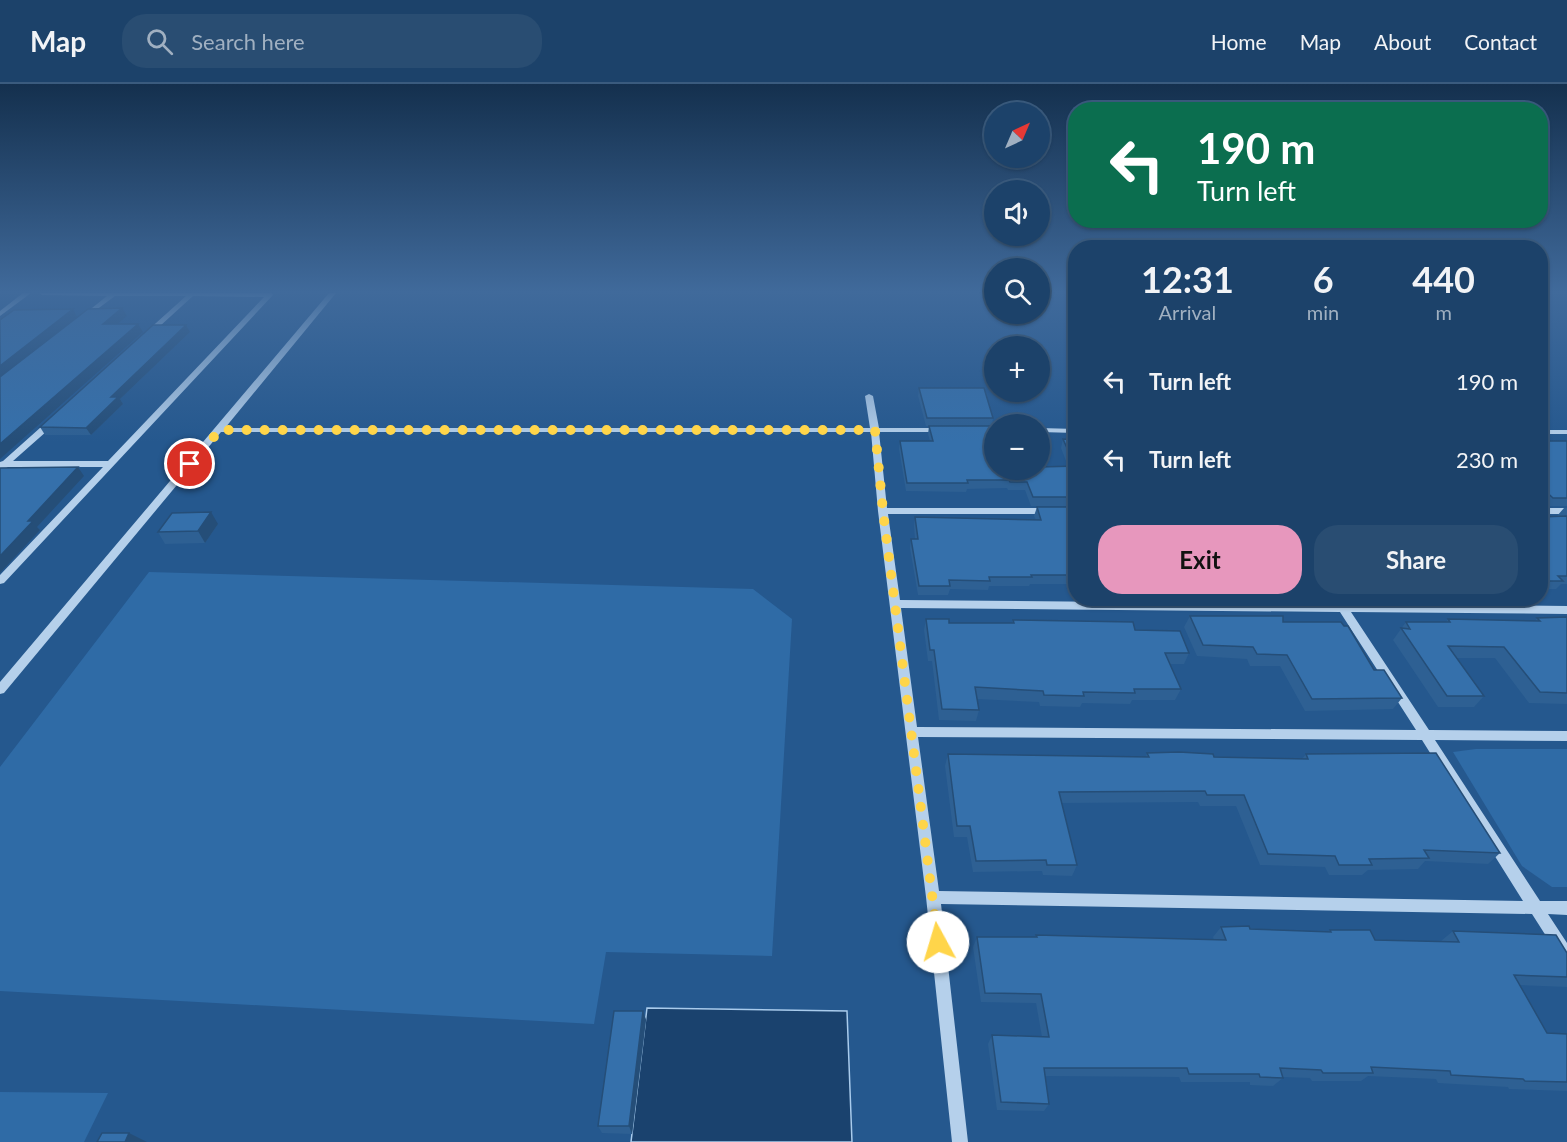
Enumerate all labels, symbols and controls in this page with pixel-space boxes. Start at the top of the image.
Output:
search box [122,14,542,68]
text: Map [30,24,86,58]
icon: search [143,25,176,58]
text: Search here [191,28,305,55]
text: Home [1211,29,1267,54]
text: Map [1300,29,1341,54]
text: About [1374,29,1431,54]
text: Contact [1464,29,1537,54]
north arrow [984,102,1050,168]
map controls [984,102,1050,480]
text: 190 m [1197,123,1315,173]
icon: left [1098,126,1176,204]
text: Turn left [1197,174,1296,207]
button: sound [984,180,1050,246]
text: 12:31 [1141,257,1234,301]
text: 6 [1313,257,1334,301]
text: 440 [1412,257,1475,301]
button: search [984,258,1050,324]
text: Arrival [1159,300,1216,324]
text: min [1307,300,1339,324]
text: m [1435,300,1452,324]
button: + [984,336,1050,402]
icon: left [1098,365,1131,398]
text: Turn left [1149,368,1231,395]
text: 190 m [1456,368,1518,395]
button: − [984,414,1050,480]
pin [164,438,215,489]
icon: left [1098,443,1131,476]
text: Turn left [1149,446,1231,473]
text: 230 m [1456,446,1518,473]
icon: arrive [173,447,206,480]
button: Exit [1098,525,1302,594]
button: Share [1314,525,1518,594]
position arrow [906,910,970,974]

